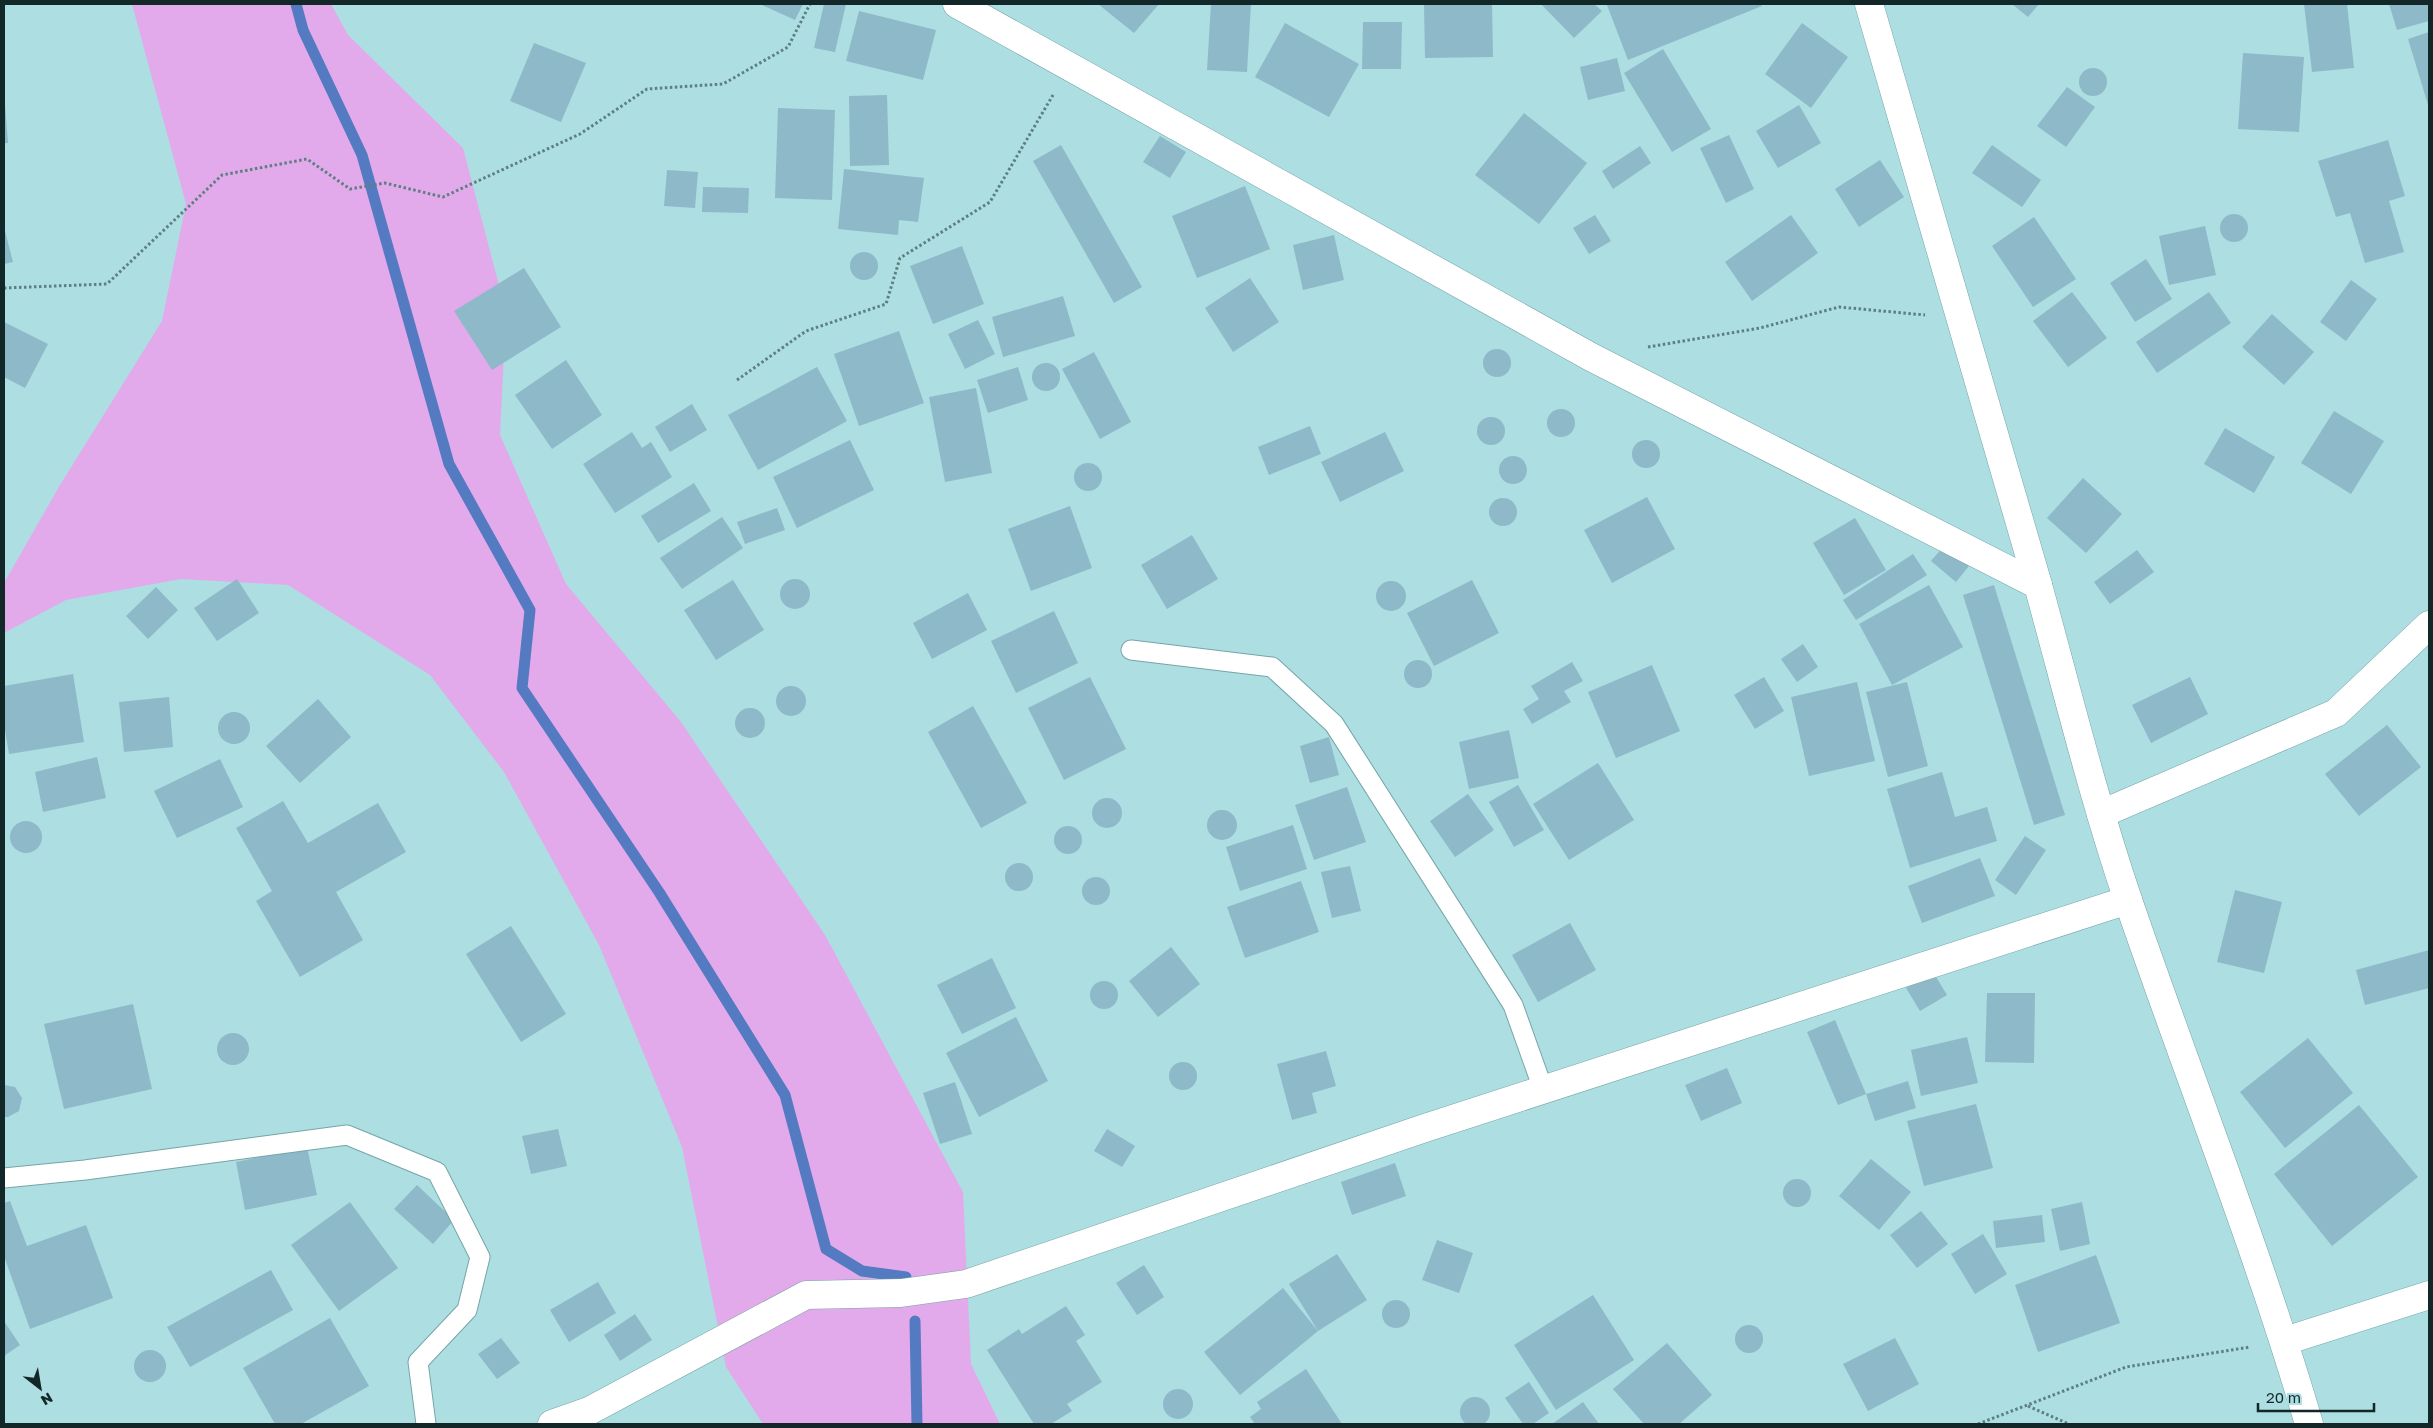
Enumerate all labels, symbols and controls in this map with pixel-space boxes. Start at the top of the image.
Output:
north arrow [15,1363,65,1413]
scale bar [2258,1380,2374,1412]
text: 20 m [2266,1388,2301,1406]
text: N [38,1390,56,1410]

